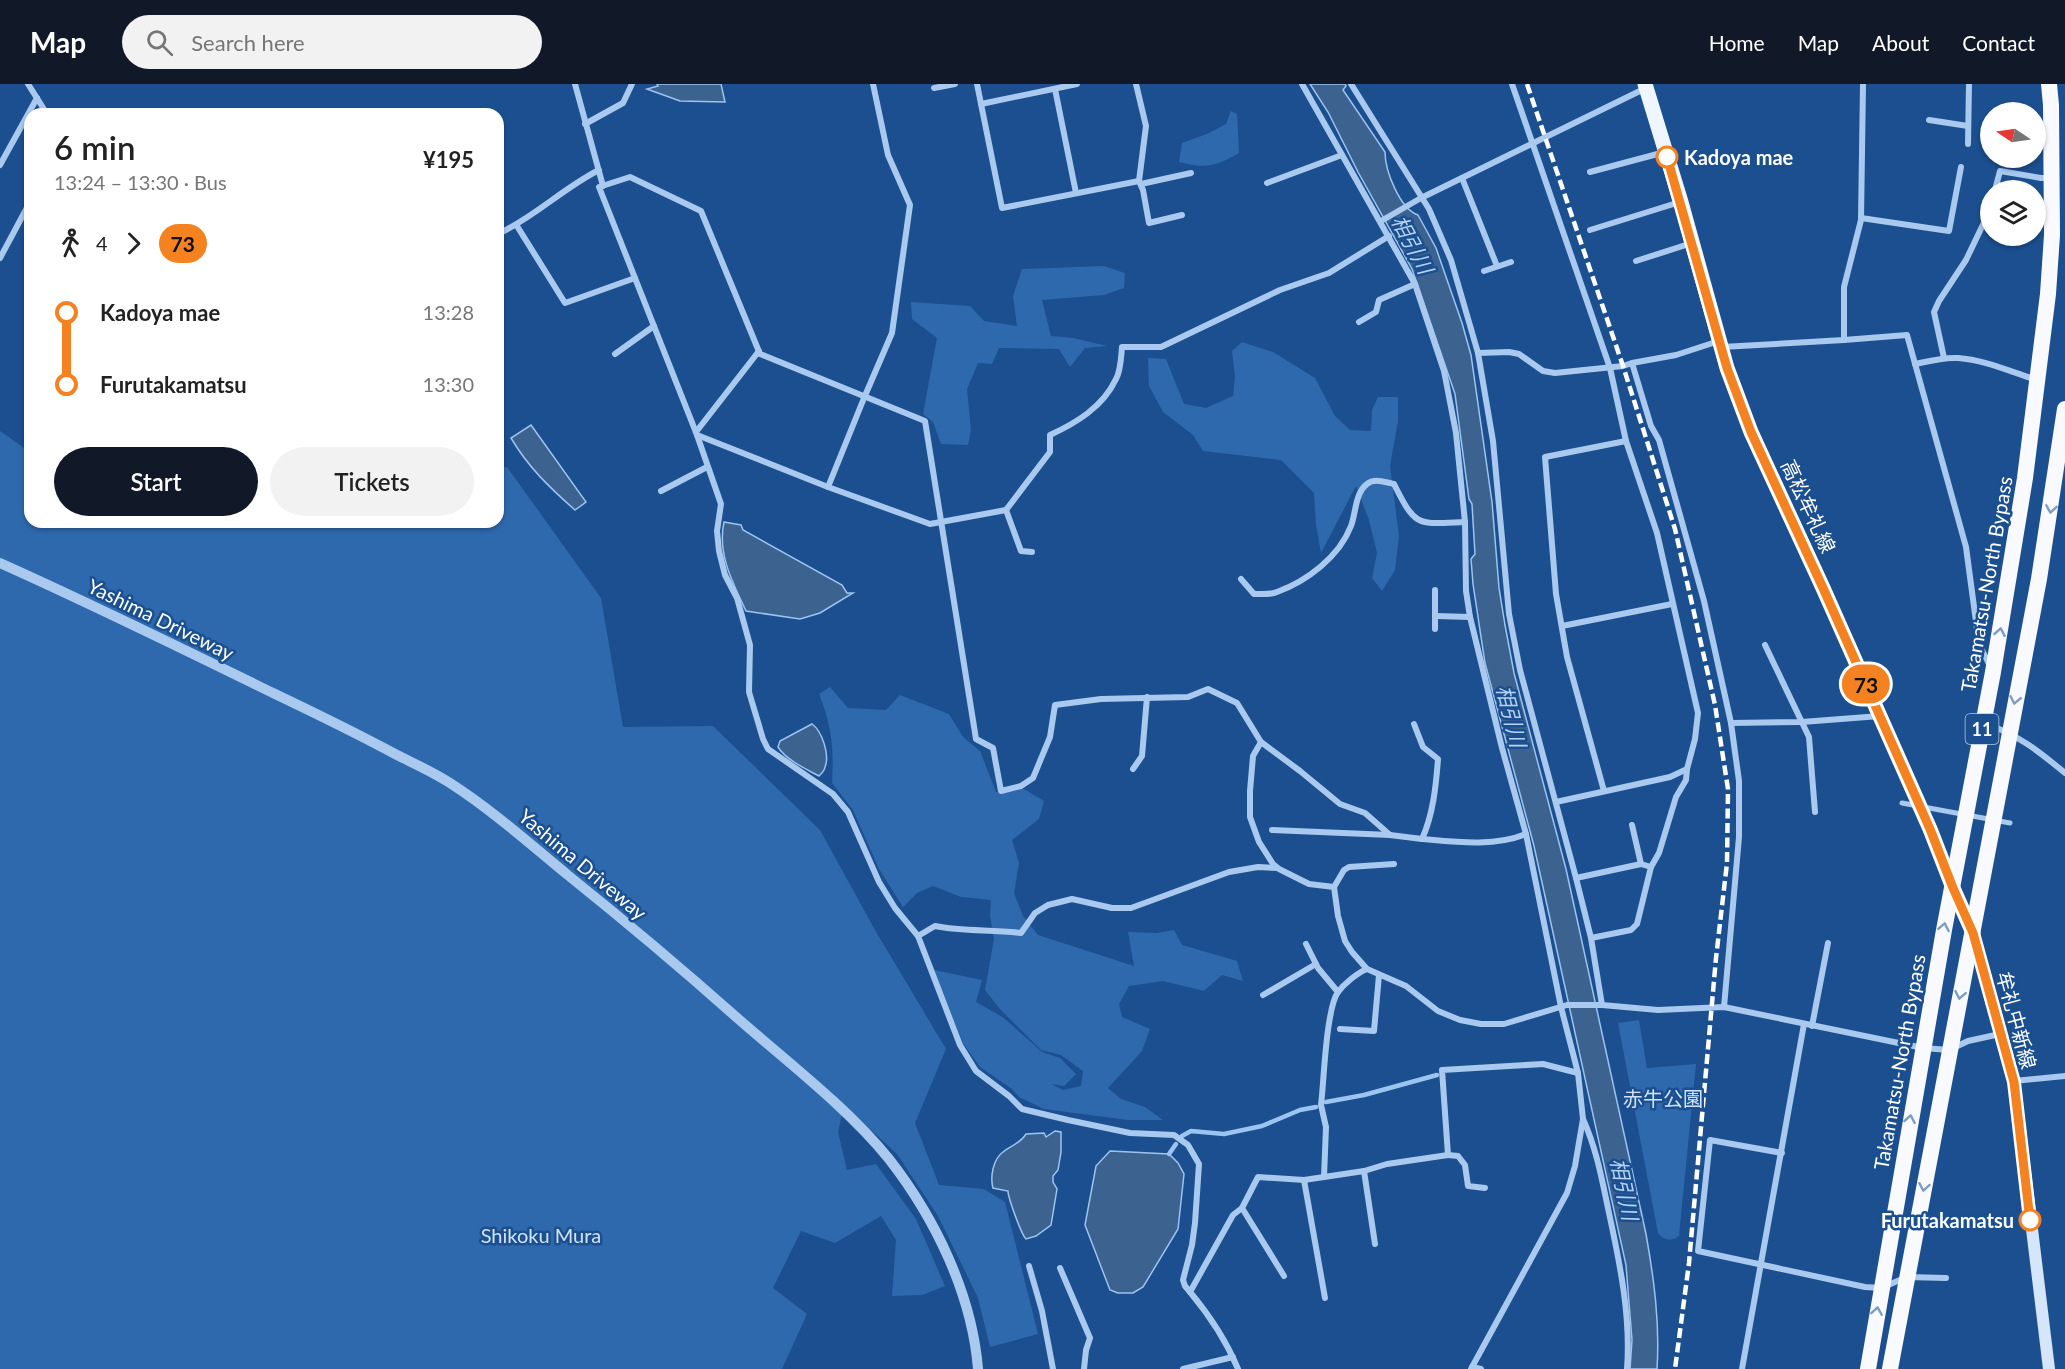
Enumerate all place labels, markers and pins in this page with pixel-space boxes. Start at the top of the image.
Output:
place label: Kadoya mae [1684,145,1794,169]
marker: Kadoya mae [1656,146,1678,168]
place label: Furutakamatsu [1881,1208,2014,1232]
marker: Furutakamatsu [2019,1209,2041,1231]

